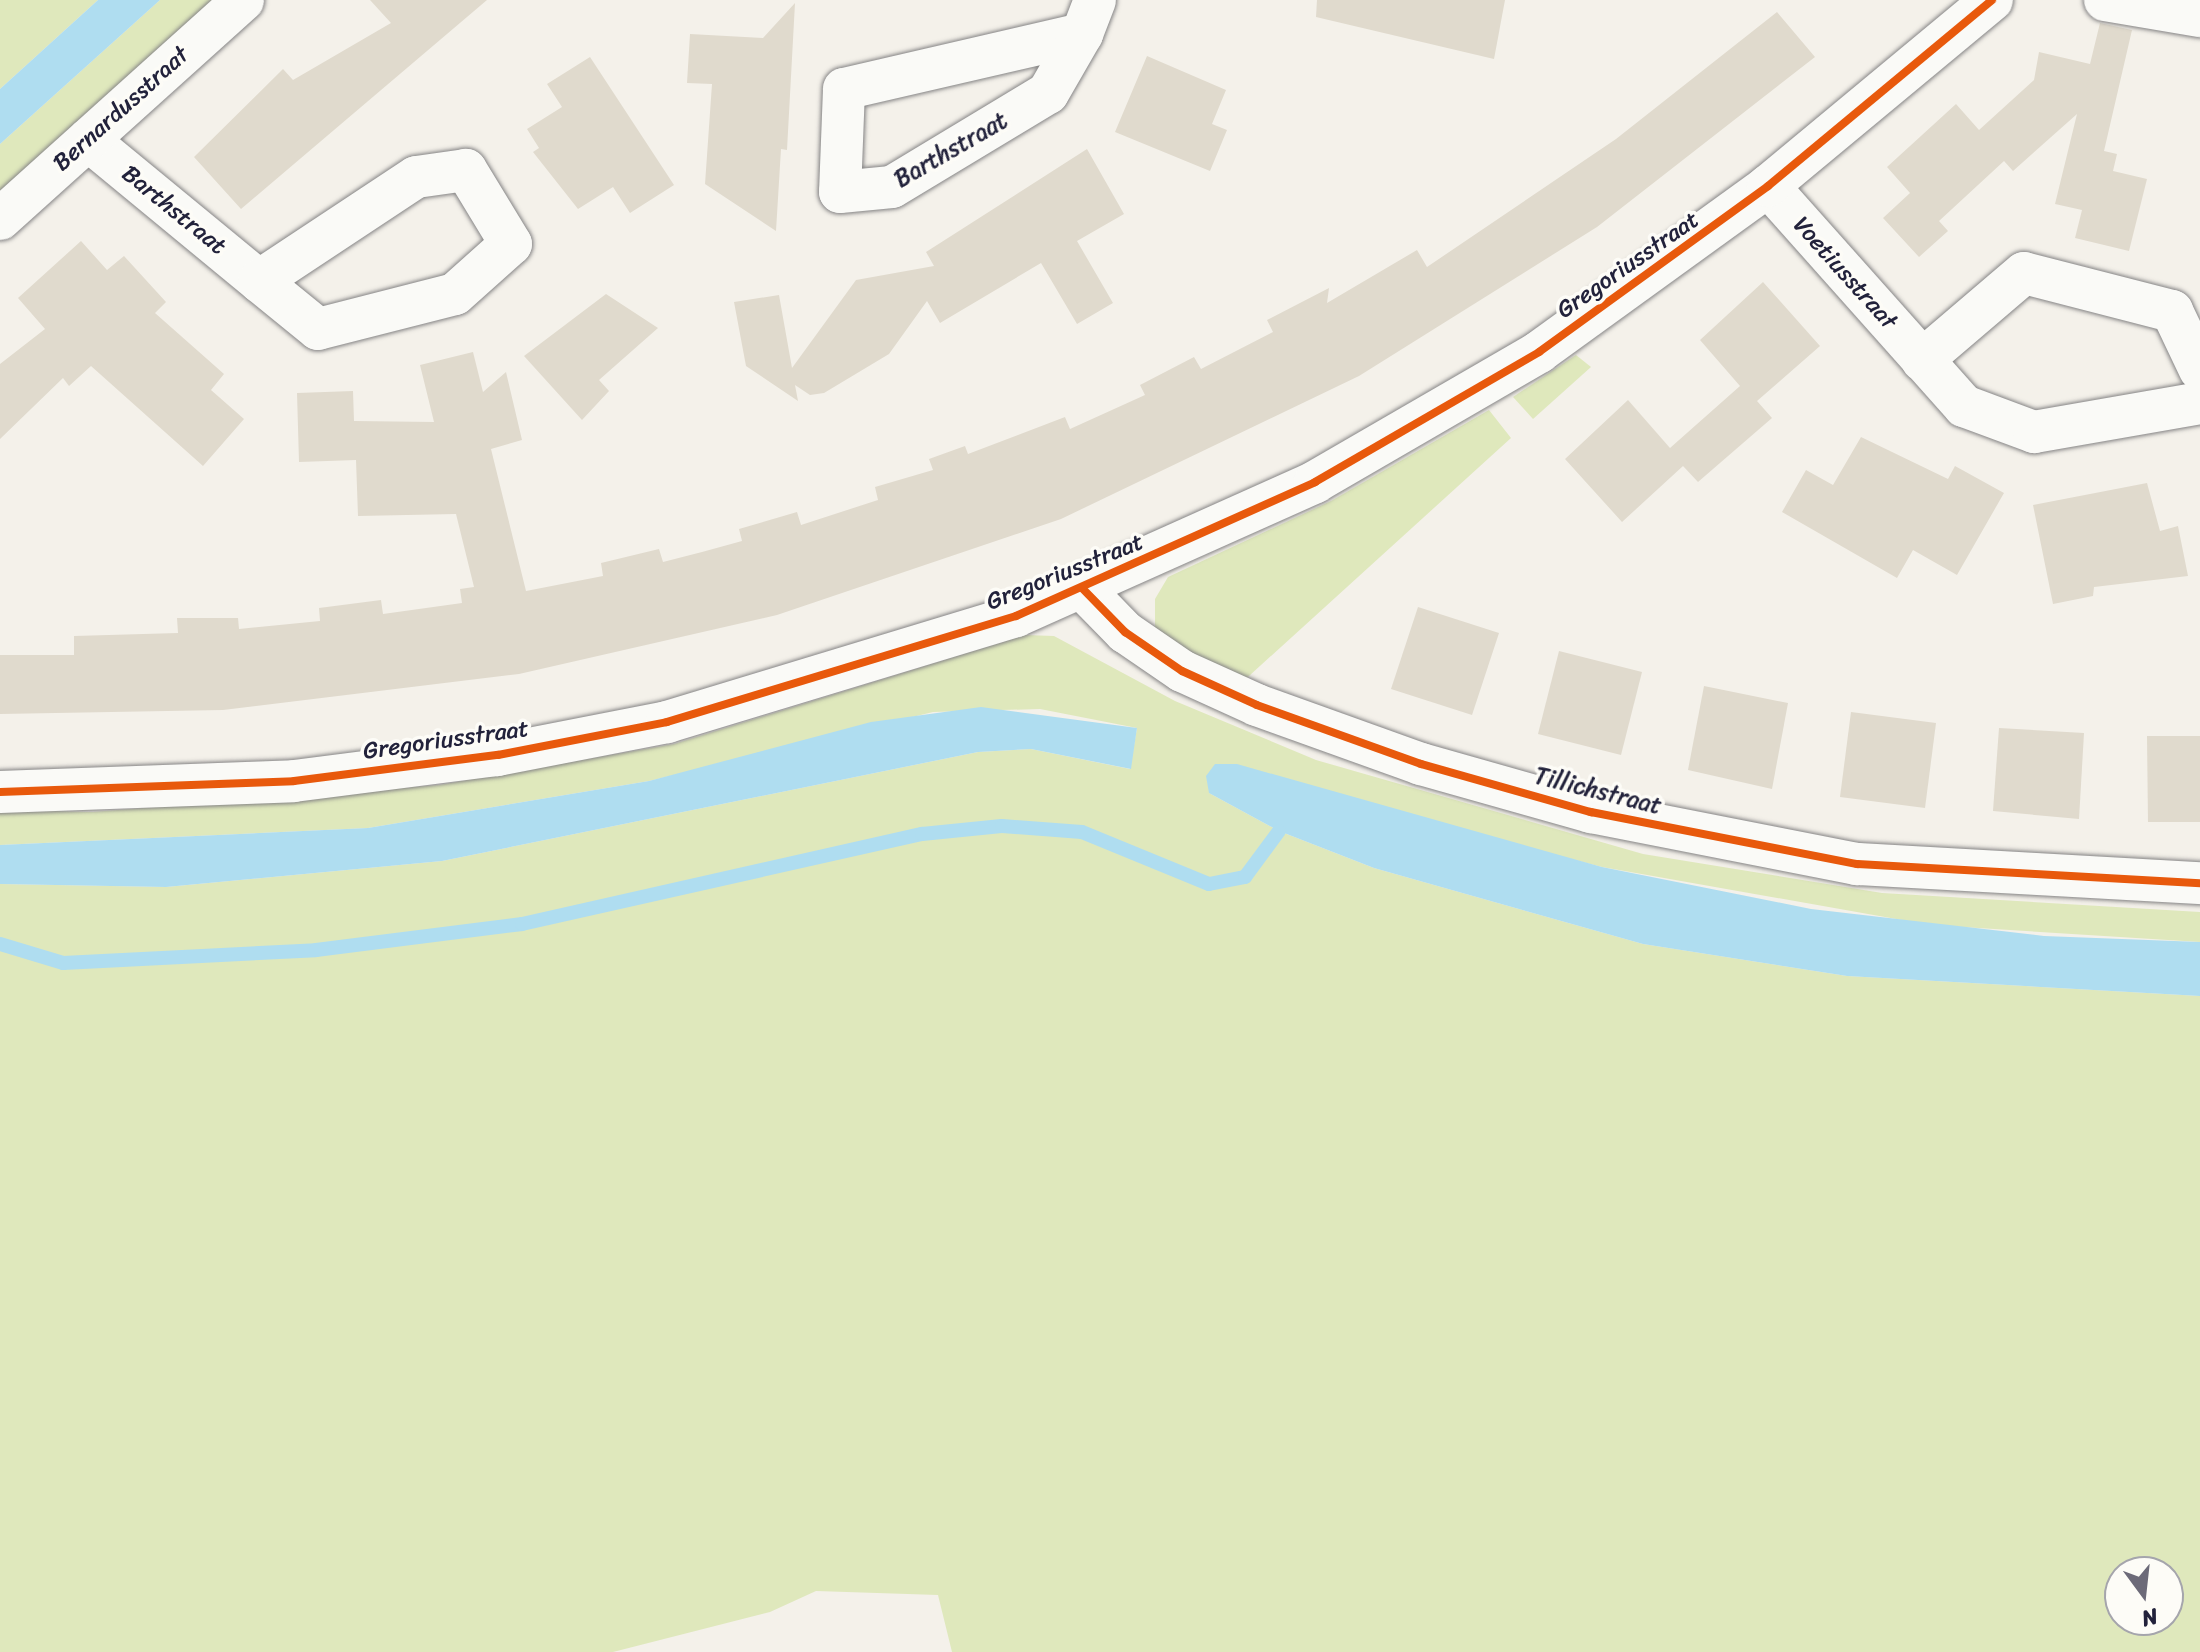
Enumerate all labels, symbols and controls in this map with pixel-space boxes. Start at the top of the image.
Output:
street label: Bernardusstraat [47,41,195,177]
street label: Barthstraat [889,106,1013,194]
street label: Barthstraat [116,159,232,261]
street label: Gregoriusstraat [1551,205,1705,325]
street label: Voetiusstraat [1787,211,1903,335]
street label: Gregoriusstraat [982,527,1148,617]
street label: Gregoriusstraat [361,714,531,766]
street label: Tillichstraat [1531,761,1665,821]
north arrow [2104,1556,2184,1636]
text: N [2137,1597,2162,1639]

